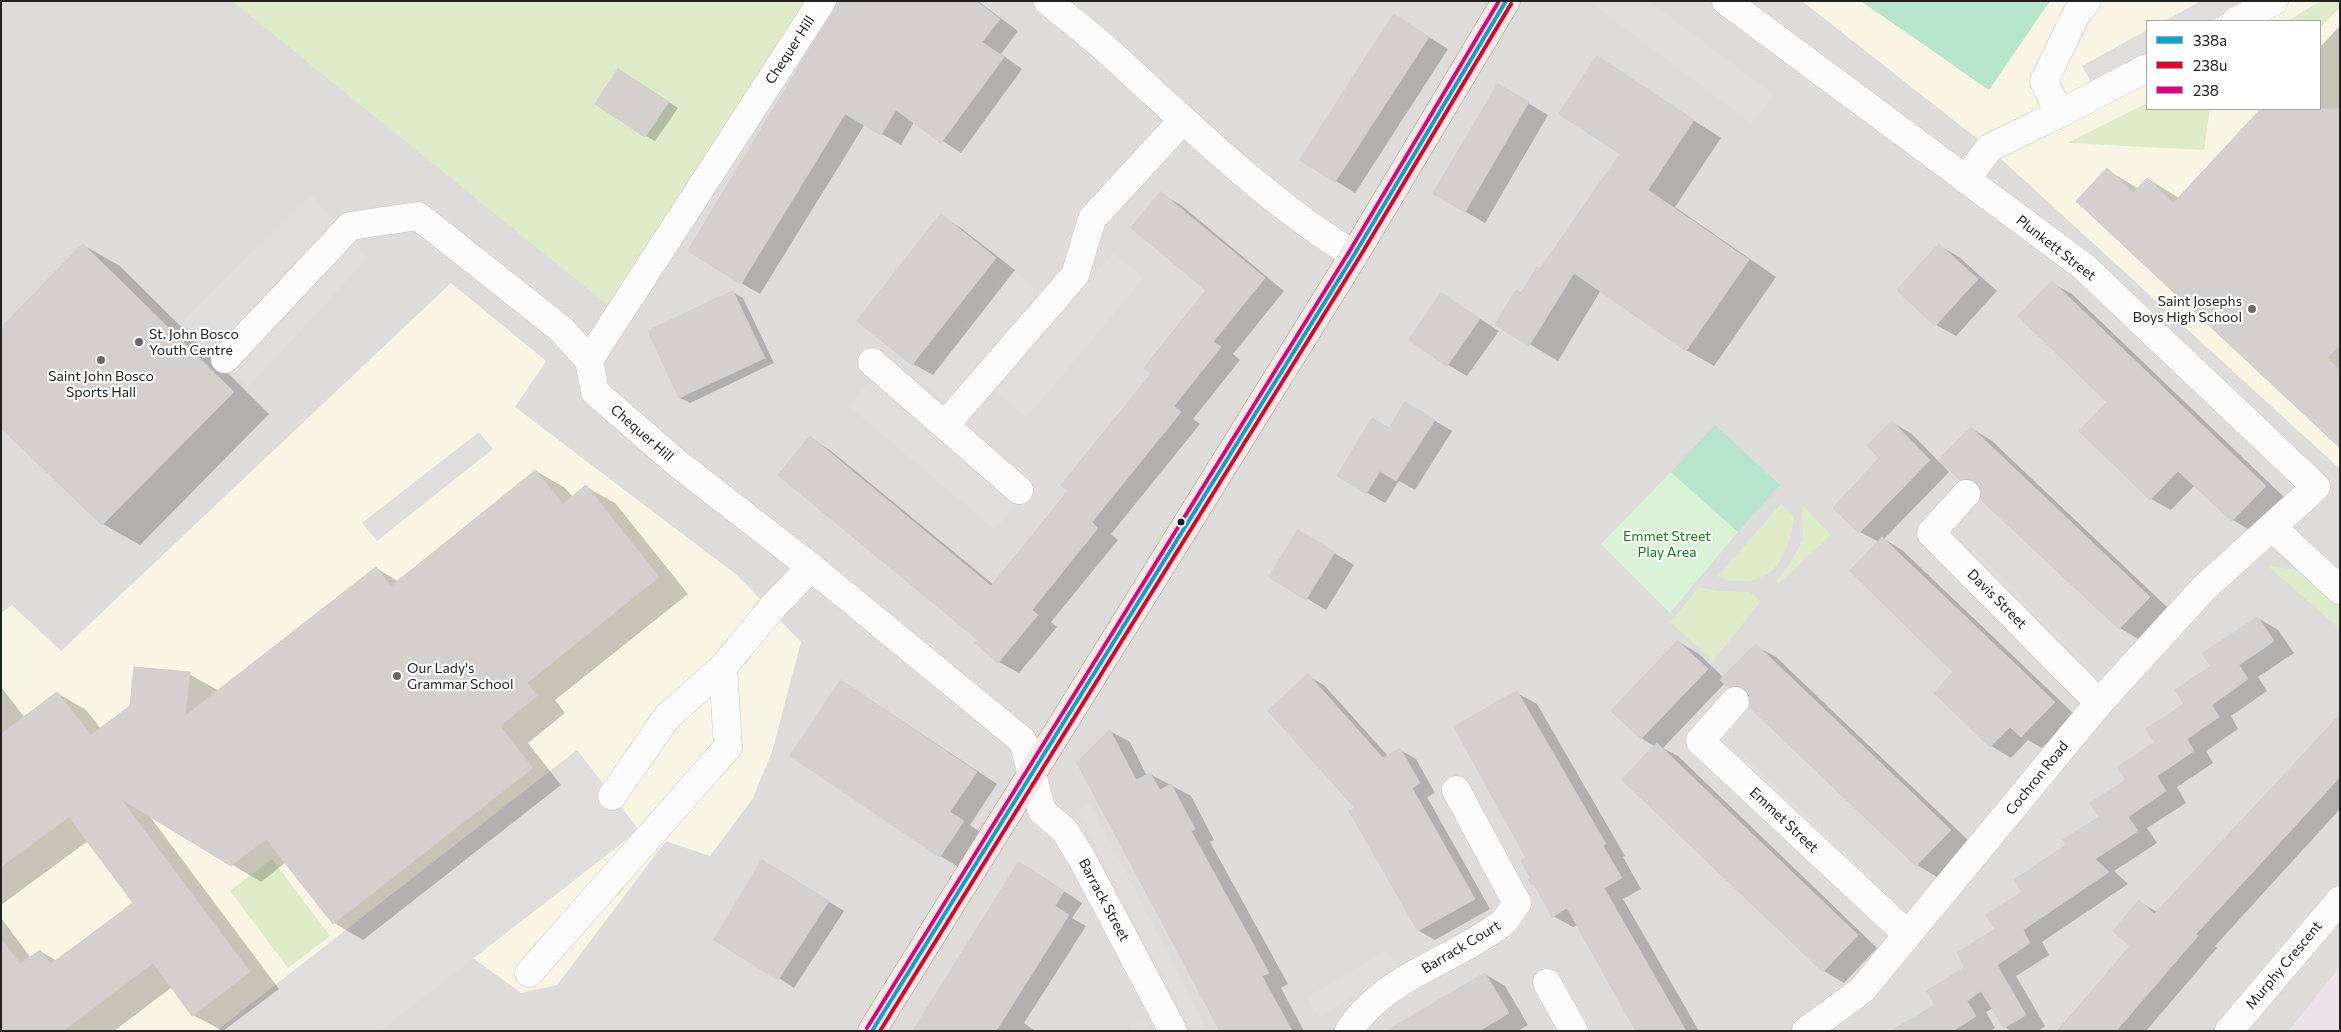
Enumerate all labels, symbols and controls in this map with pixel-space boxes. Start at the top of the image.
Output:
street label: Chequer Hill [762,13,818,87]
legend [2146,20,2321,110]
text: 338a [2193,31,2227,49]
text: 238u [2193,56,2227,74]
text: 238 [2193,81,2219,99]
street label: Plunkett Street [2013,212,2099,284]
place label: Saint Josephs Boys High School [2133,293,2242,326]
marker: Saint Josephs Boys High School [2246,303,2258,315]
place label: St. John Bosco Youth Centre [149,326,239,358]
marker: St. John Bosco Youth Centre [133,336,145,348]
marker: Saint John Bosco Sports Hall [95,354,107,366]
place label: Saint John Bosco Sports Hall [48,368,154,401]
street label: Chequer Hill [607,401,677,465]
unlabelled marker [1176,517,1186,527]
park label: Emmet Street Play Area [1623,528,1711,560]
street label: Davis Street [1964,566,2030,632]
place label: Our Lady's Grammar School [407,660,514,692]
marker: Our Lady's Grammar School [391,670,403,682]
street label: Cochron Road [2002,738,2072,818]
street label: Emmet Street [1746,784,1822,856]
street label: Barrack Street [1075,856,1133,944]
street label: Barrack Court [1419,917,1503,977]
street label: Murphy Crescent [2242,918,2326,1012]

